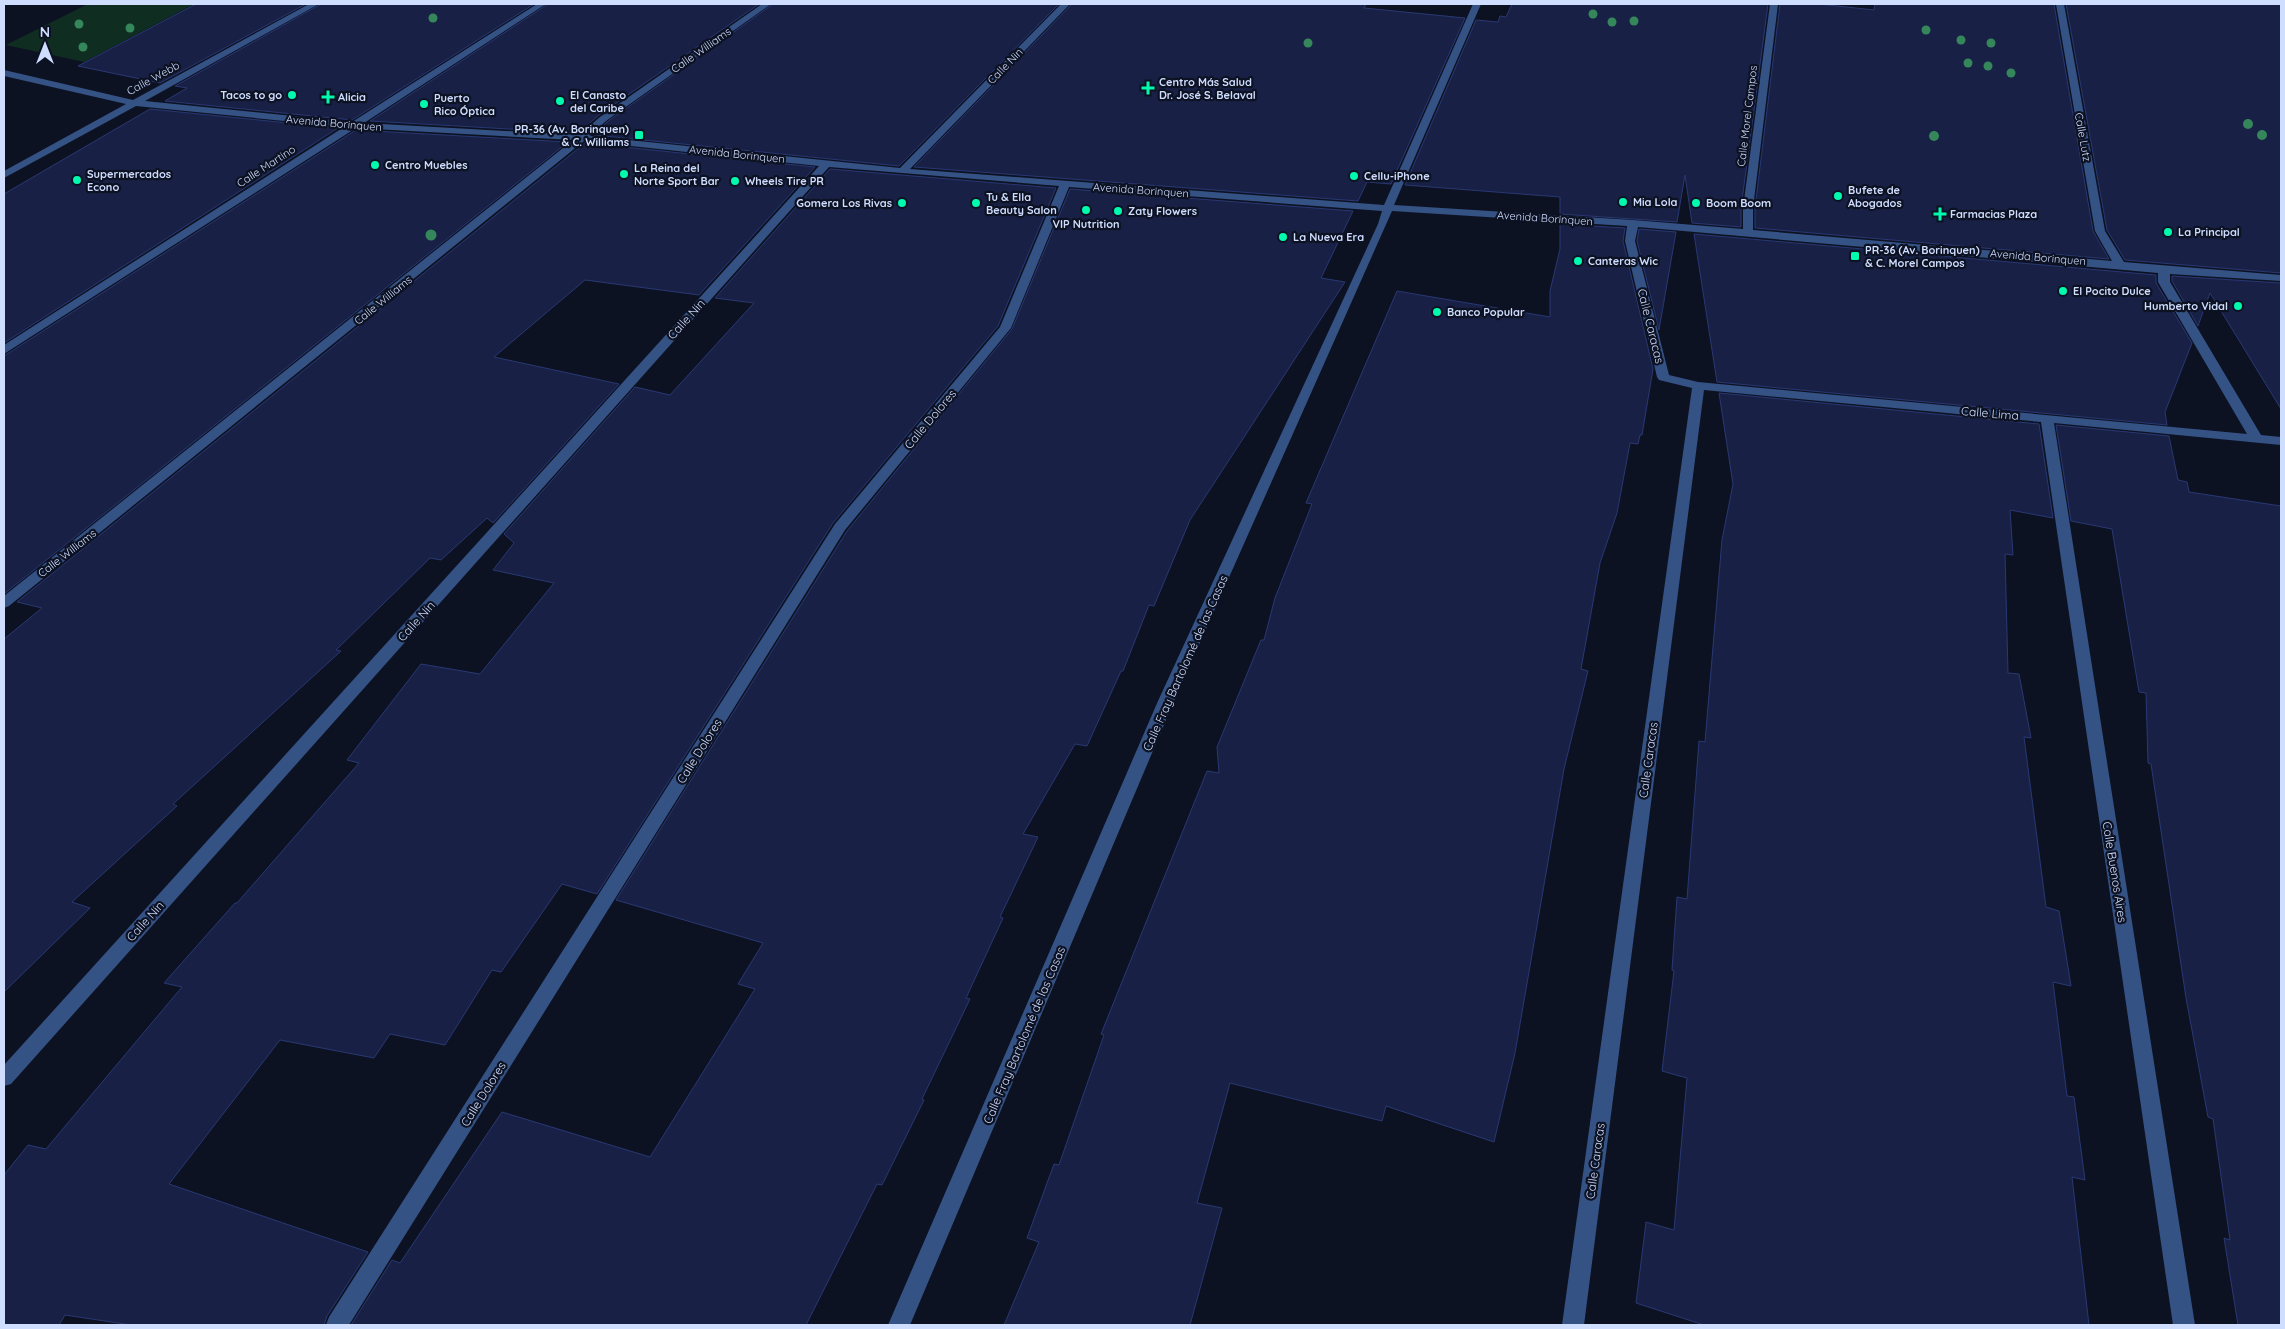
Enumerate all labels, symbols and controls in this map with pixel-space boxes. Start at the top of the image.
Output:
north arrow [20,20,70,70]
text: N [40,23,50,41]
street label: Calle Williams [668,24,734,76]
street label: Calle Nin [984,45,1026,87]
street label: Calle Webb [124,58,182,98]
street label: Calle Morel Campos [1734,65,1760,167]
place label: Centro Más Salud Dr. José S. Belaval [1159,75,1256,102]
marker: Centro Más Salud Dr. José S. Belaval [1141,81,1155,95]
place label: Tacos to go [220,88,282,102]
place label: El Canasto del Caribe [570,88,626,115]
marker: Tacos to go [286,89,298,101]
place label: Alicia [338,90,366,104]
marker: Alicia [322,91,334,103]
place label: Puerto Rico Óptica [434,91,495,118]
marker: El Canasto del Caribe [554,95,566,107]
marker: Puerto Rico Óptica [418,98,430,110]
street label: Avenida Borinquen [286,112,382,134]
street label: Calle Lutz [2072,112,2094,162]
place label: PR-36 (Av. Borinquen) & C. Williams [514,122,629,149]
marker: PR-36 (Av. Borinquen) & C. Williams [633,129,645,141]
street label: Calle Martino [234,142,298,190]
street label: Avenida Borinquen [688,142,786,166]
place label: Centro Muebles [385,158,467,172]
marker: Centro Muebles [369,159,381,171]
place label: La Reina del Norte Sport Bar [634,161,720,188]
place label: Supermercados Econo [87,167,171,194]
marker: La Reina del Norte Sport Bar [618,168,630,180]
place label: Cellu-iPhone [1364,169,1430,183]
marker: Cellu-iPhone [1348,170,1360,182]
marker: Supermercados Econo [71,174,83,186]
place label: Wheels Tire PR [745,174,824,188]
marker: Wheels Tire PR [729,175,741,187]
street label: Avenida Borinquen [1093,180,1189,200]
place label: Bufete de Abogados [1848,183,1902,210]
place label: Tu & Ella Beauty Salon [986,190,1057,217]
marker: Bufete de Abogados [1832,190,1844,202]
place label: Mia Lola [1633,195,1678,209]
place label: Gomera Los Rivas [796,196,892,210]
marker: Mia Lola [1617,196,1629,208]
place label: Boom Boom [1706,196,1771,210]
marker: Gomera Los Rivas [896,197,908,209]
marker: Tu & Ella Beauty Salon [970,197,982,209]
marker: Boom Boom [1690,197,1702,209]
marker: VIP Nutrition [1080,204,1092,216]
place label: Zaty Flowers [1128,204,1197,218]
marker: Zaty Flowers [1112,205,1124,217]
place label: Farmacias Plaza [1950,207,2037,221]
street label: Avenida Borinquen [1497,208,1593,228]
marker: Farmacias Plaza [1934,208,1946,220]
place label: VIP Nutrition [1052,217,1120,231]
place label: La Principal [2178,225,2240,239]
marker: La Principal [2162,226,2174,238]
place label: La Nueva Era [1293,230,1364,244]
marker: La Nueva Era [1277,231,1289,243]
place label: PR-36 (Av. Borinquen) & C. Morel Campos [1865,243,1980,270]
street label: Avenida Borinquen [1990,246,2086,268]
marker: PR-36 (Av. Borinquen) & C. Morel Campos [1849,250,1861,262]
place label: Canteras Wic [1588,254,1658,268]
marker: Canteras Wic [1572,255,1584,267]
street label: Calle Williams [351,272,415,328]
place label: El Pocito Dulce [2073,284,2151,298]
marker: El Pocito Dulce [2057,285,2069,297]
street label: Calle Caracas [1634,287,1668,365]
street label: Calle Nin [664,296,708,342]
place label: Humberto Vidal [2144,299,2228,313]
marker: Humberto Vidal [2232,300,2244,312]
place label: Banco Popular [1447,305,1525,319]
marker: Banco Popular [1431,306,1443,318]
street label: Calle Dolores [901,386,960,452]
street label: Calle Lima [1961,403,2019,423]
street label: Calle Williams [35,526,99,580]
street label: Calle Fray Bartolomé de las Casas [1139,572,1231,753]
street label: Calle Nin [394,598,438,644]
street label: Calle Dolores [673,716,725,786]
street label: Calle Caracas [1635,721,1661,799]
street label: Calle Buenos Aires [2100,820,2130,924]
street label: Calle Nin [123,898,167,944]
street label: Calle Fray Bartolomé de las Casas [980,944,1068,1126]
street label: Calle Dolores [457,1059,509,1129]
street label: Calle Caracas [1582,1122,1608,1200]

